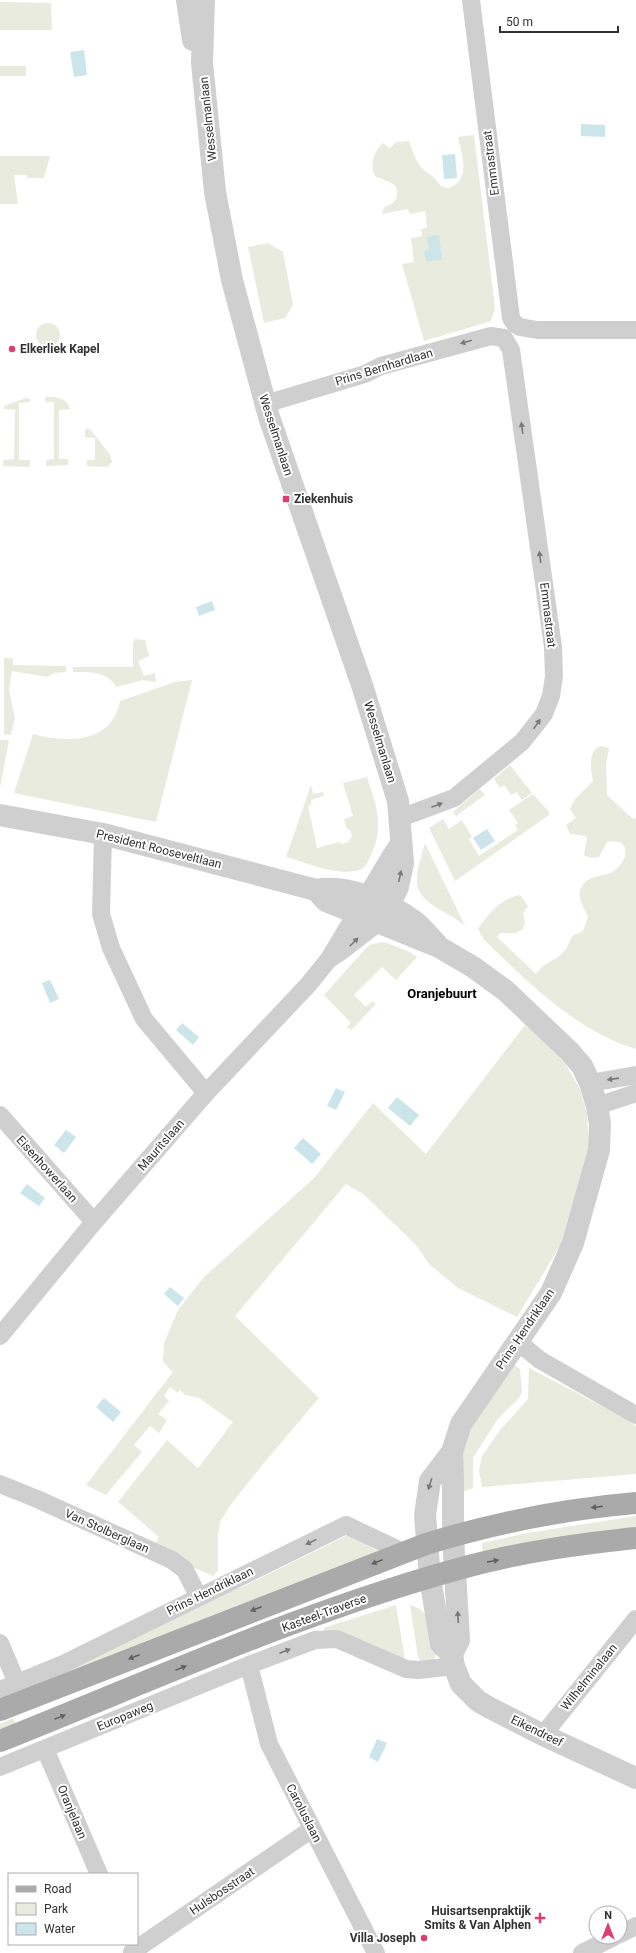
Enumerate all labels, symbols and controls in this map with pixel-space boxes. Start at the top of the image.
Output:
scale bar [500,8,618,34]
text: 50 m [506,15,533,29]
street label: Wesselmanlaan [197,76,219,162]
street label: Emmastraat [480,130,502,196]
one-way arrow [460,340,472,346]
place label: Elkerliek Kapel [20,342,100,356]
marker: Elkerliek Kapel [7,344,17,354]
street label: Prins Bernhardlaan [333,345,435,389]
street label: Wesselmanlaan [256,393,296,477]
one-way arrow [519,422,525,434]
place label: Ziekenhuis [294,492,353,506]
marker: Ziekenhuis [281,494,291,504]
one-way arrow [537,551,543,563]
street label: Emmastraat [537,582,559,648]
street label: Wesselmanlaan [361,699,399,785]
one-way arrow [533,719,541,729]
one-way arrow [431,801,443,807]
street label: President Rooseveltlaan [95,827,223,871]
one-way arrow [398,870,404,882]
one-way arrow [349,937,359,947]
district label: Oranjebuurt [407,986,477,1001]
one-way arrow [607,1076,619,1082]
street label: Mauritslaan [135,1117,187,1173]
street label: Eisenhowerlaan [14,1133,80,1205]
street label: Prins Hendriklaan [493,1286,557,1372]
one-way arrow [427,1479,433,1491]
one-way arrow [591,1504,603,1510]
street label: Van Stolberglaan [63,1506,151,1556]
one-way arrow [305,1539,316,1545]
one-way arrow [487,1558,499,1564]
one-way arrow [370,1560,382,1566]
street label: Prins Hendriklaan [165,1564,255,1618]
street label: Kasteel-Traverse [280,1591,368,1635]
one-way arrow [249,1607,261,1613]
one-way arrow [454,1611,461,1623]
street label: Wilhelminalaan [558,1641,620,1713]
one-way arrow [280,1648,292,1654]
one-way arrow [128,1654,140,1660]
one-way arrow [175,1664,187,1670]
street label: Europaweg [95,1698,155,1734]
street label: Eikendreef [509,1712,566,1750]
one-way arrow [55,1713,67,1719]
street label: Caroluslaan [283,1782,325,1844]
street label: Oranjelaan [54,1783,90,1841]
street label: Hulsbosstraat [187,1864,257,1918]
legend [8,1873,138,1945]
text: Road [44,1882,72,1896]
text: Park [44,1902,69,1916]
place label: Huisartsenpraktijk Smits & Van Alphen [424,1904,532,1932]
north arrow [588,1905,628,1945]
text: N [604,1909,612,1922]
marker: Huisartsenpraktijk Smits & Van Alphen [534,1912,546,1924]
text: Water [44,1922,75,1936]
place label: Villa Joseph [350,1931,416,1945]
marker: Villa Joseph [419,1933,429,1943]

